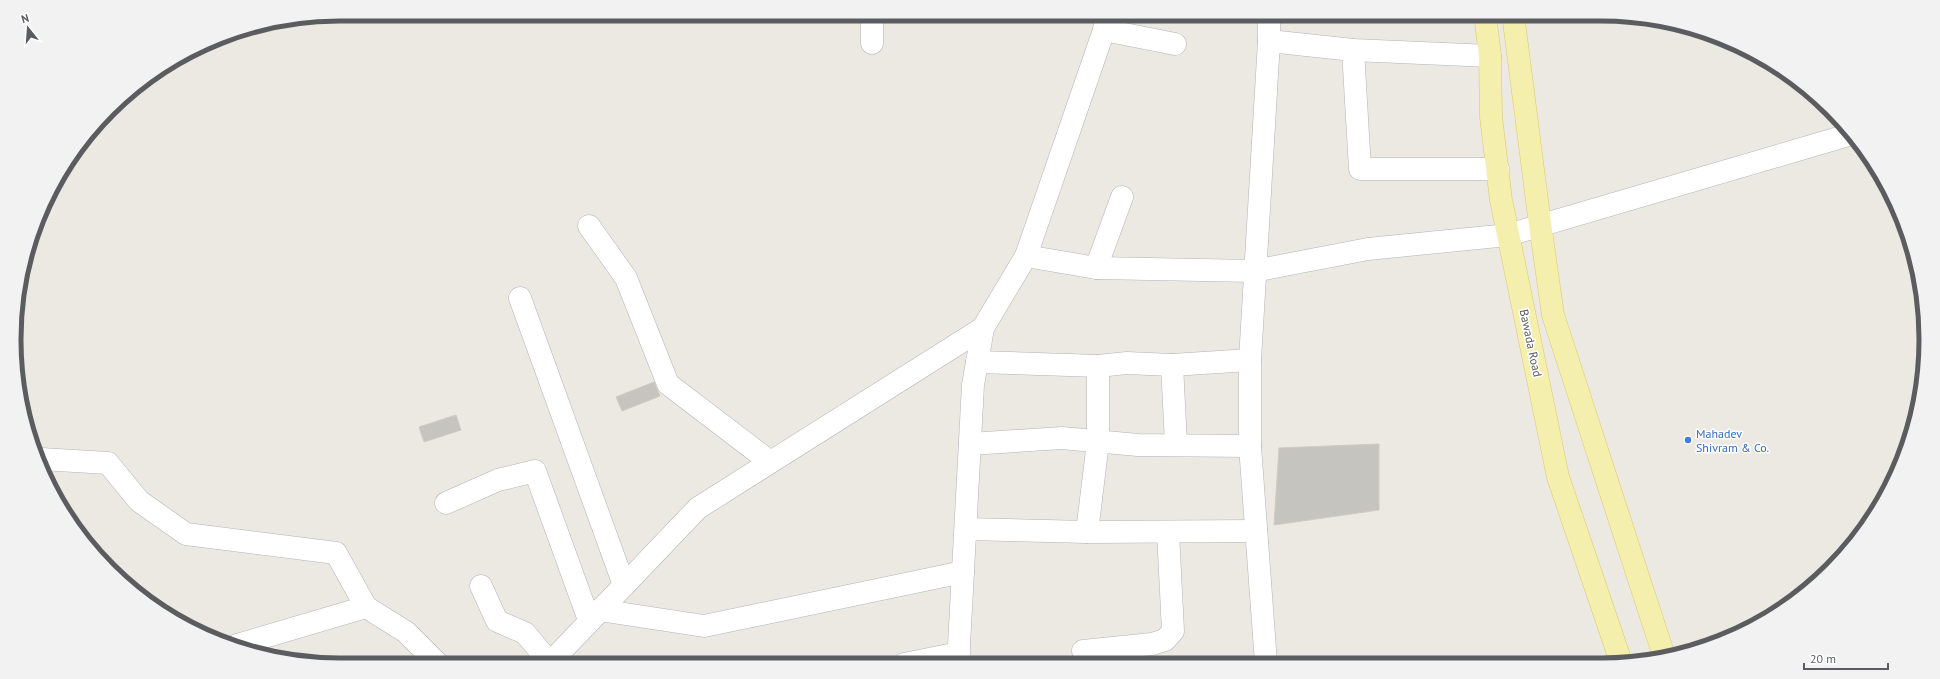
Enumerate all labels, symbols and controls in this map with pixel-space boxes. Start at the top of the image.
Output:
north arrow [8,8,48,48]
text: N [20,11,31,26]
street label: Bawada Road [1517,308,1545,378]
place label: Mahadev Shivram & Co. [1696,426,1769,455]
marker: Mahadev Shivram & Co. [1683,435,1693,445]
scale bar [1804,645,1888,671]
text: 20 m [1810,651,1836,666]

